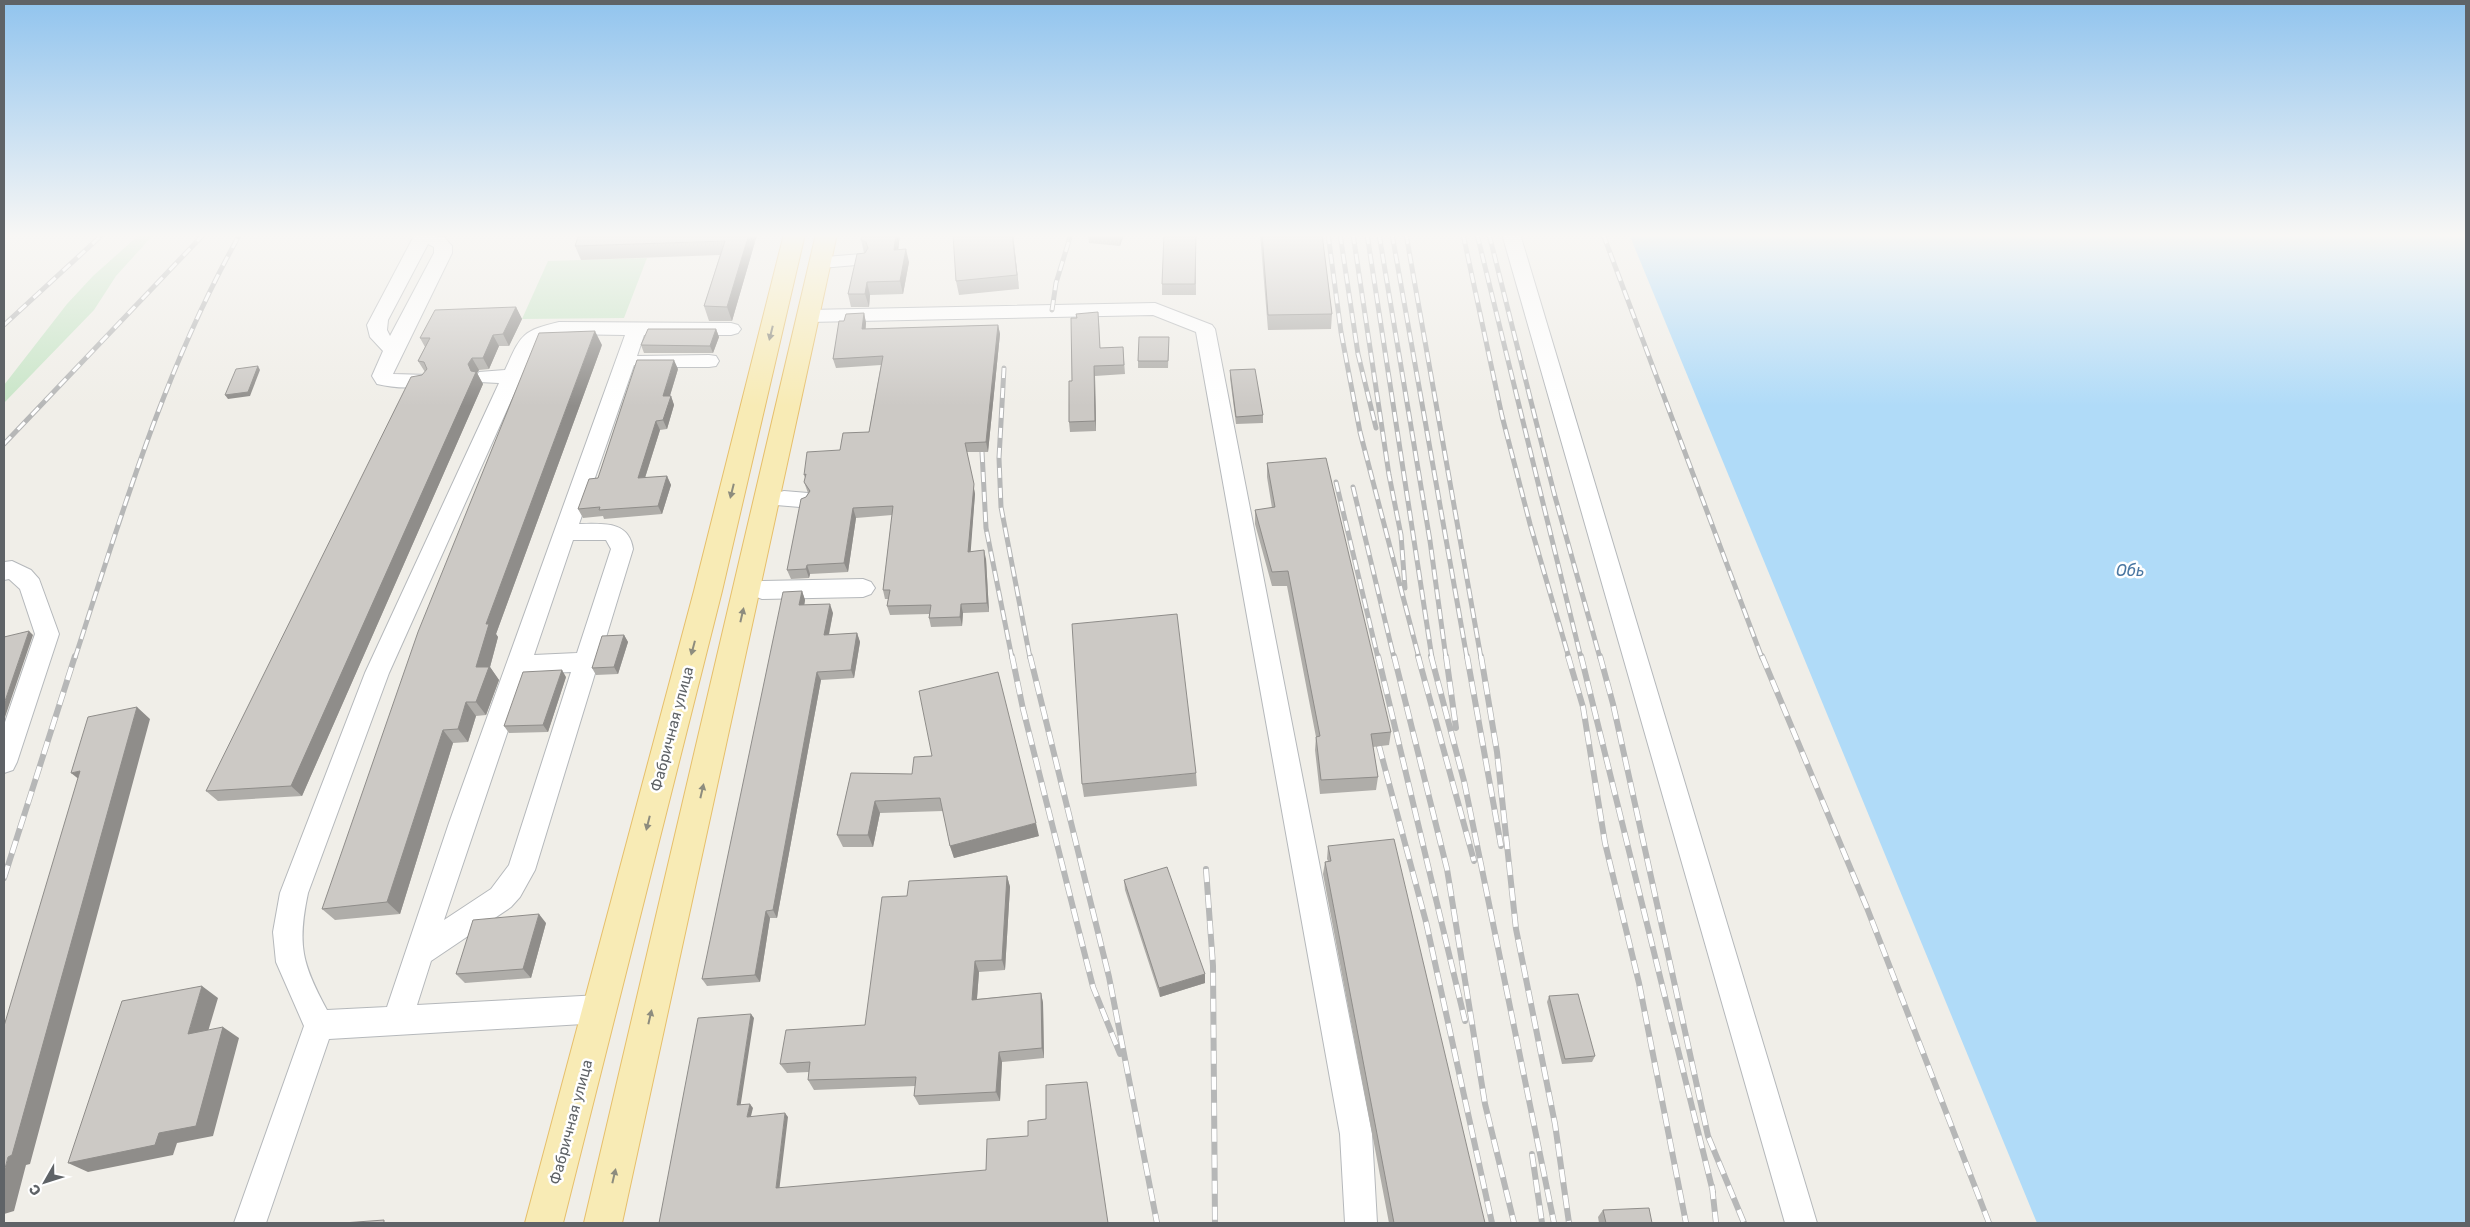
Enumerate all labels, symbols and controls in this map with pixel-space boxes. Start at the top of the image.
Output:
one-way arrow [767,325,775,340]
one-way arrow [728,483,736,498]
water label: Обь [2116,561,2144,580]
one-way arrow [738,608,746,623]
one-way arrow [689,641,697,656]
street label: Фабричная улица [647,665,697,793]
one-way arrow [698,783,706,798]
one-way arrow [644,815,652,830]
one-way arrow [646,1010,654,1025]
street label: Фабричная улица [546,1058,596,1186]
north arrow [20,1157,70,1207]
one-way arrow [610,1168,618,1183]
text: С [25,1181,45,1199]

